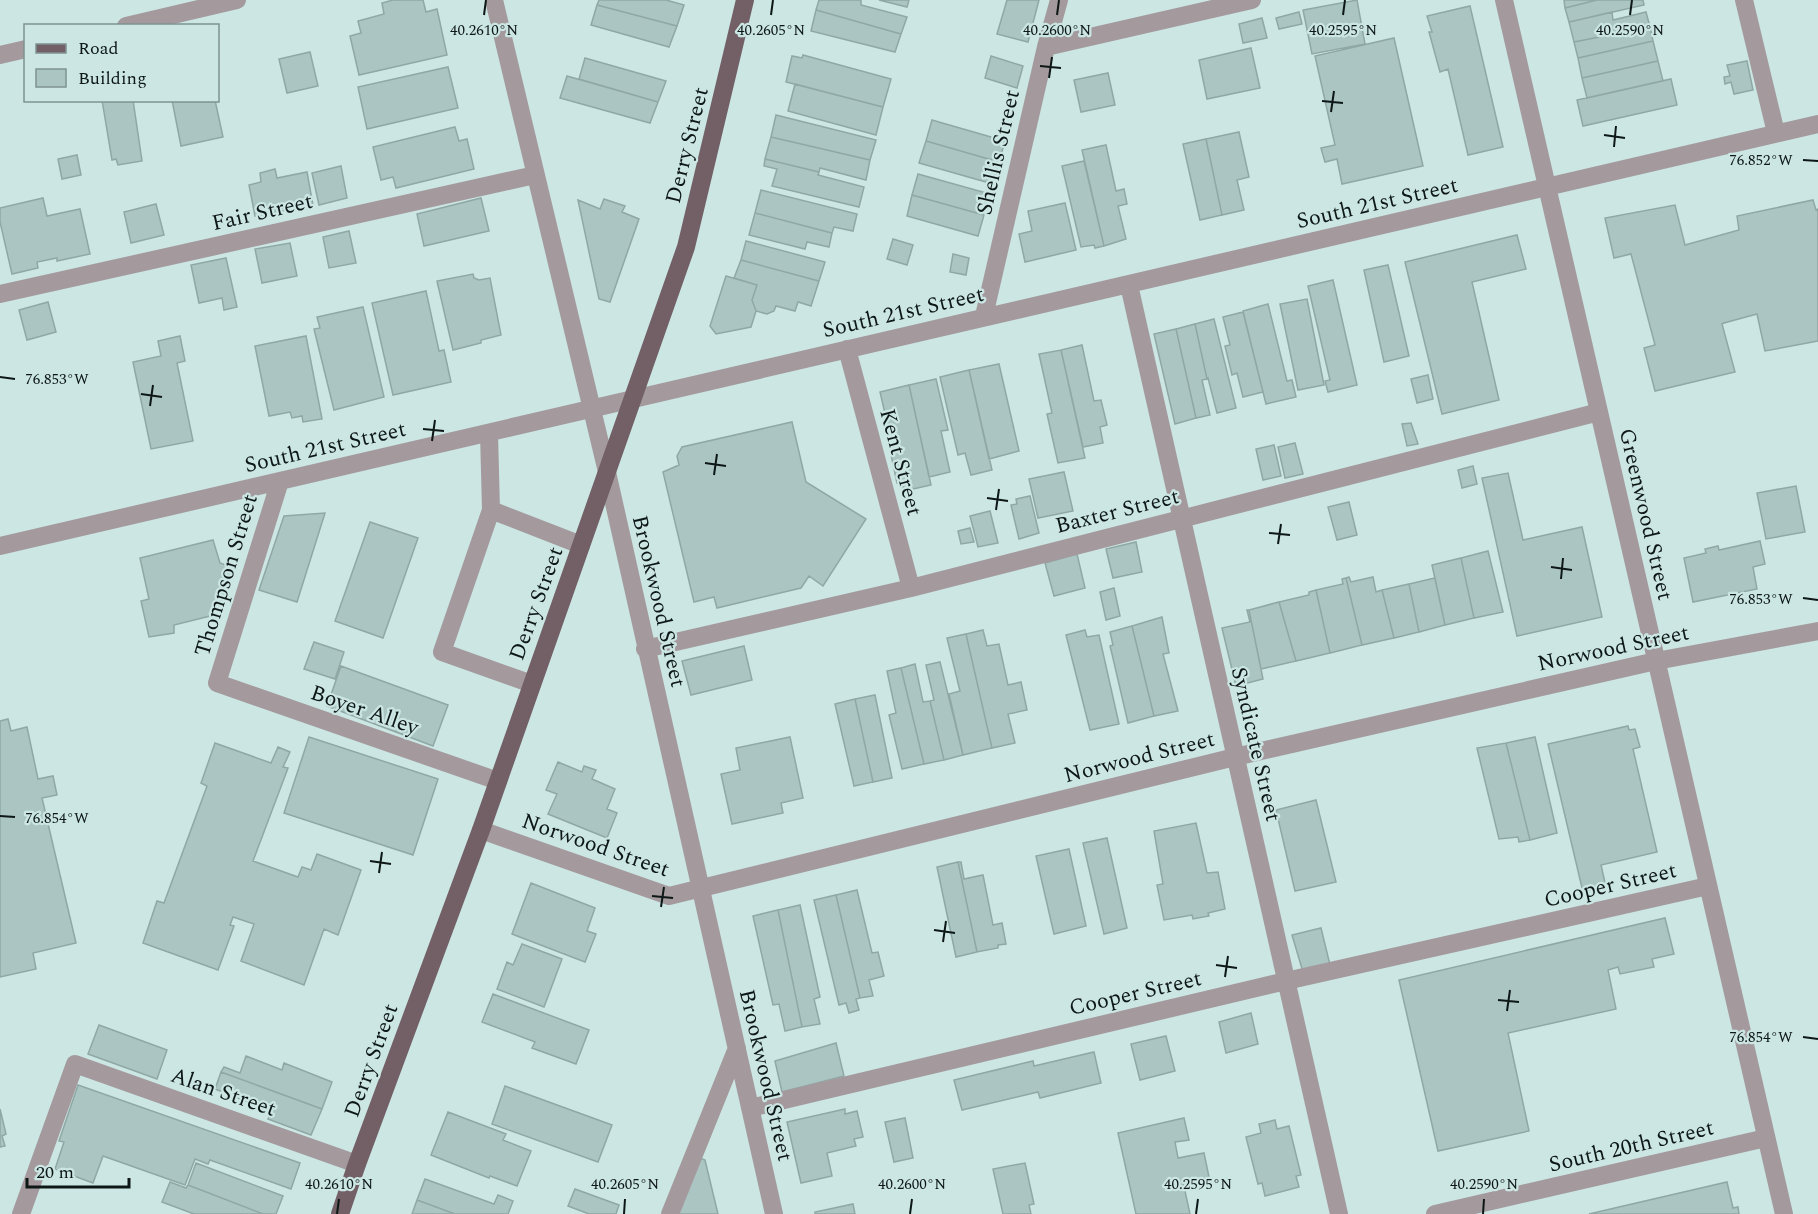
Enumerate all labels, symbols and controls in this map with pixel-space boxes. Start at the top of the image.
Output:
text: 40.2610°N [450,19,518,42]
text: 40.2605°N [737,19,805,42]
text: 40.2600°N [1023,19,1091,42]
text: 40.2595°N [1309,19,1377,42]
text: 40.2590°N [1596,19,1664,42]
legend [24,24,219,102]
text: Road [78,35,119,62]
text: Building [78,65,147,92]
street label: Derry Street [657,83,718,207]
street label: Shellis Street [968,86,1029,218]
text: 76.852°W [1729,149,1793,172]
street label: South 21st Street [1293,169,1462,238]
street label: Fair Street [209,185,316,240]
street label: South 21st Street [819,278,988,347]
text: 76.853°W [25,368,89,391]
street label: Kent Street [870,405,931,520]
street label: South 21st Street [241,413,410,482]
street label: Greenwood Street [1610,425,1681,604]
street label: Baxter Street [1052,480,1183,543]
street label: Thompson Street [186,490,267,661]
street label: Brookwood Street [623,512,694,691]
street label: Derry Street [501,542,572,665]
text: 76.853°W [1729,588,1793,611]
street label: Norwood Street [1534,616,1692,681]
street label: Syndicate Street [1222,664,1289,825]
street label: Boyer Alley [306,677,424,745]
street label: Norwood Street [1061,723,1218,792]
street label: Norwood Street [517,805,674,886]
text: 76.854°W [25,807,89,830]
street label: Cooper Street [1541,854,1680,917]
street label: Cooper Street [1066,962,1205,1025]
street label: Brookwood Street [730,986,801,1165]
street label: Derry Street [336,999,407,1122]
text: 76.854°W [1729,1026,1793,1049]
street label: Alan Street [166,1059,281,1126]
street label: South 20th Street [1546,1111,1717,1181]
scale bar [27,1151,129,1189]
text: 20 m [36,1159,74,1186]
text: 40.2610°N [305,1173,373,1196]
text: 40.2605°N [591,1173,659,1196]
text: 40.2600°N [878,1173,946,1196]
text: 40.2595°N [1164,1173,1232,1196]
text: 40.2590°N [1450,1173,1518,1196]

